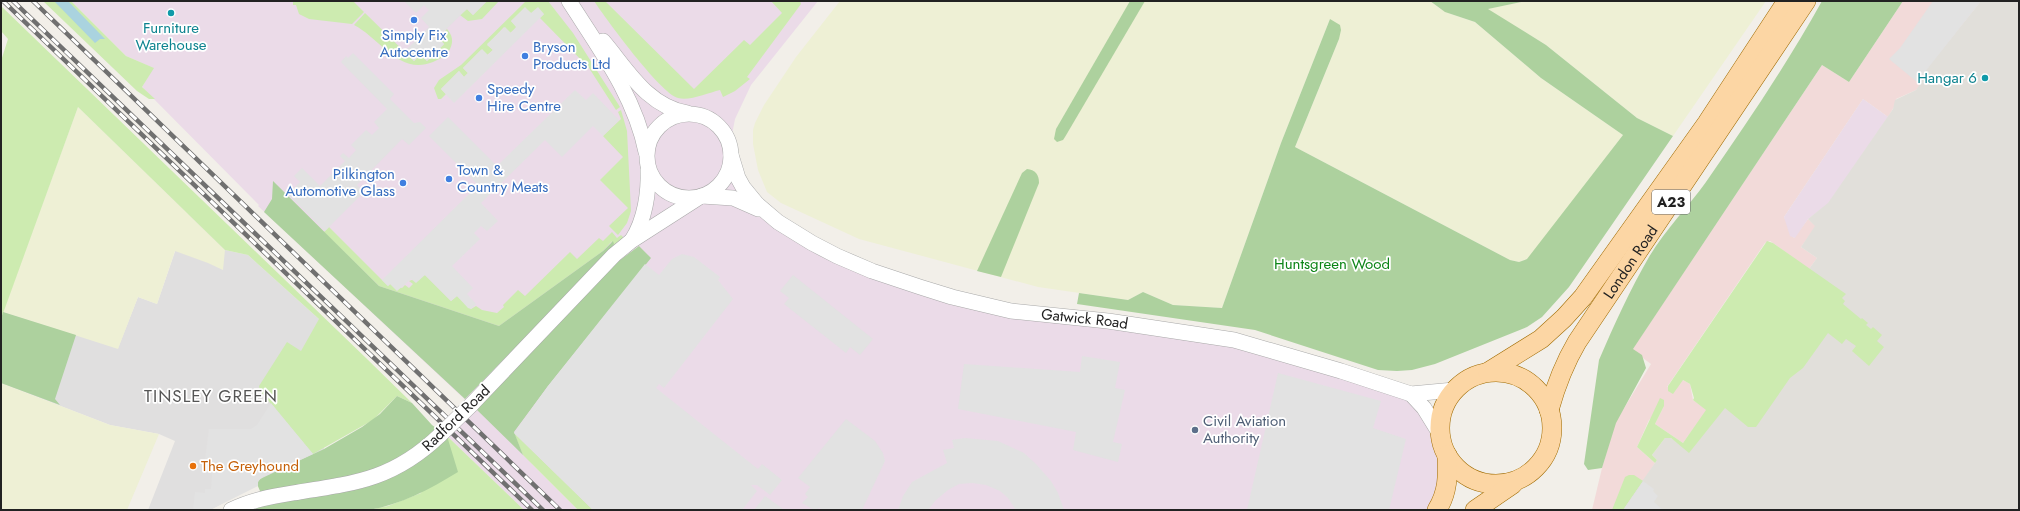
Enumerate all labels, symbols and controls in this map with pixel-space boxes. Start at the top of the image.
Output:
marker: Furniture Warehouse [166,8,176,18]
marker: Simply Fix Autocentre [409,15,419,25]
place label: Furniture Warehouse [136,17,207,56]
place label: Simply Fix Autocentre [380,24,448,63]
place label: Bryson Products Ltd [533,36,611,75]
marker: Bryson Products Ltd [520,51,530,61]
place label: Hangar 6 [1917,67,1977,89]
marker: Hangar 6 [1980,73,1990,83]
place label: Speedy Hire Centre [487,78,561,117]
marker: Speedy Hire Centre [474,93,484,103]
place label: Town & Country Meats [457,159,548,198]
place label: Pilkington Automotive Glass [285,163,395,202]
marker: Town & Country Meats [444,174,454,184]
marker: Pilkington Automotive Glass [398,178,408,188]
road number: A23 [1652,190,1690,214]
street label: London Road [1598,221,1663,303]
park label: Huntsgreen Wood [1274,253,1390,275]
street label: Gatwick Road [1040,303,1130,335]
street label: Radford Road [417,380,495,456]
district label: TINSLEY GREEN [144,384,278,408]
place label: Civil Aviation Authority [1203,410,1286,449]
marker: Civil Aviation Authority [1190,425,1200,435]
place label: The Greyhound [201,455,299,477]
marker: The Greyhound [188,461,198,471]

